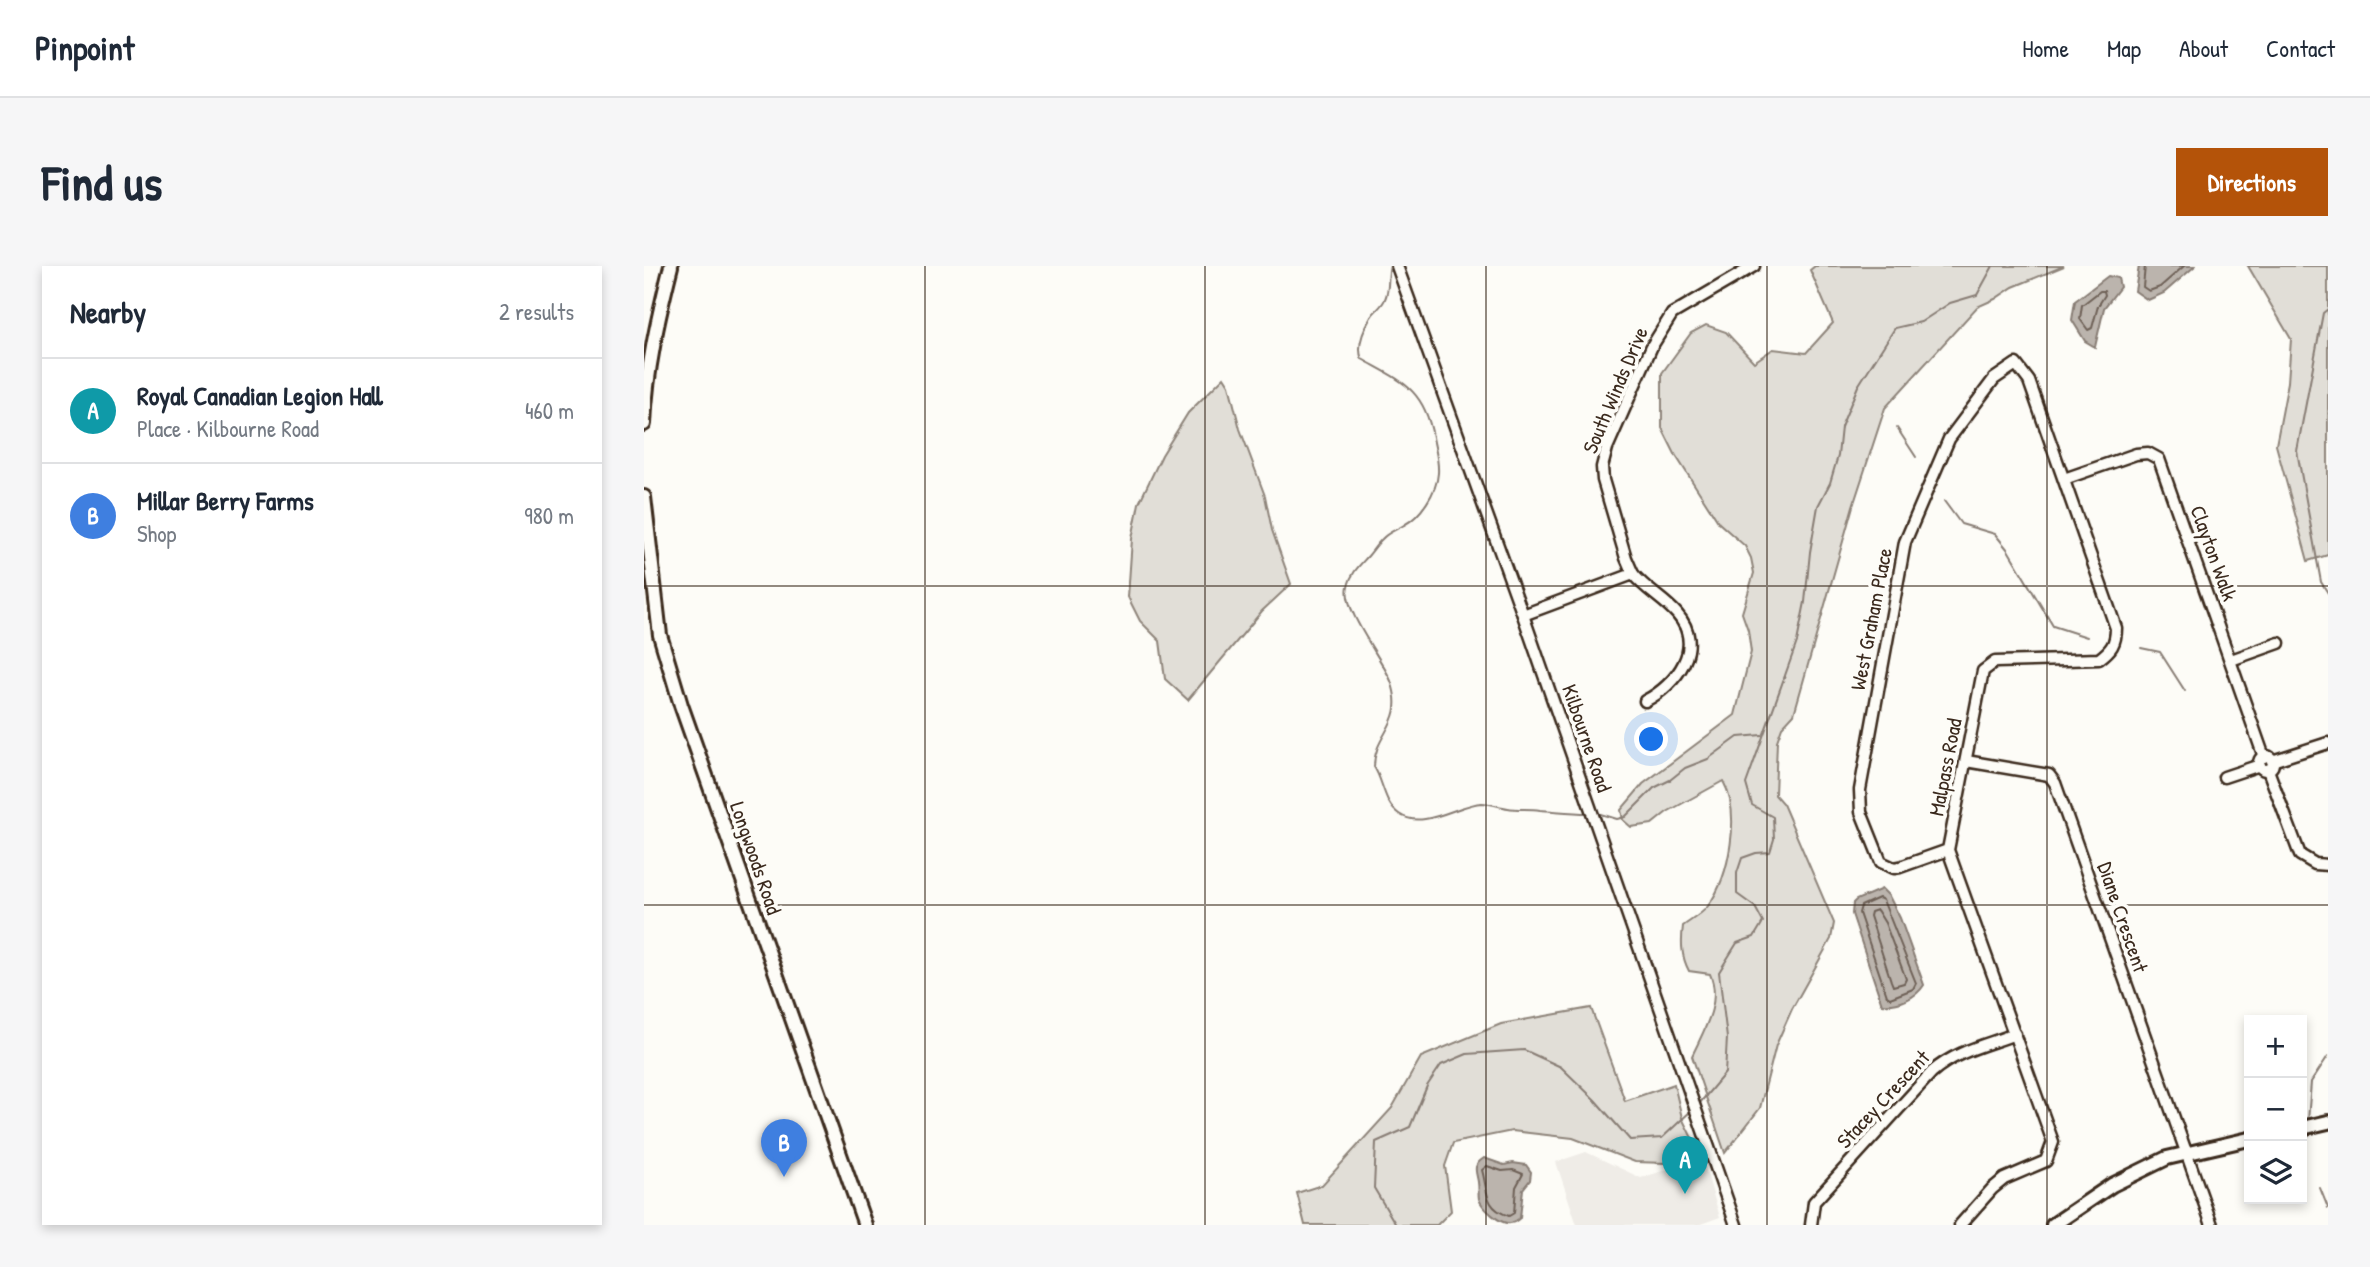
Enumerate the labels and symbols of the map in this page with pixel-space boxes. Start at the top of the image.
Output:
street label: South Winds Drive [1575,322,1655,458]
street label: Clayton Walk [2183,501,2245,605]
street label: West Graham Place [1843,545,1899,693]
street label: Kilbourne Road [1555,680,1619,796]
street label: Malpass Road [1921,716,1969,818]
your location [1634,722,1668,756]
street label: Longwoods Road [723,798,789,918]
street label: Diane Crescent [2091,858,2156,977]
street label: Stacey Crescent [1830,1043,1937,1154]
pin: B [761,1119,807,1177]
pin: A [1662,1136,1708,1194]

